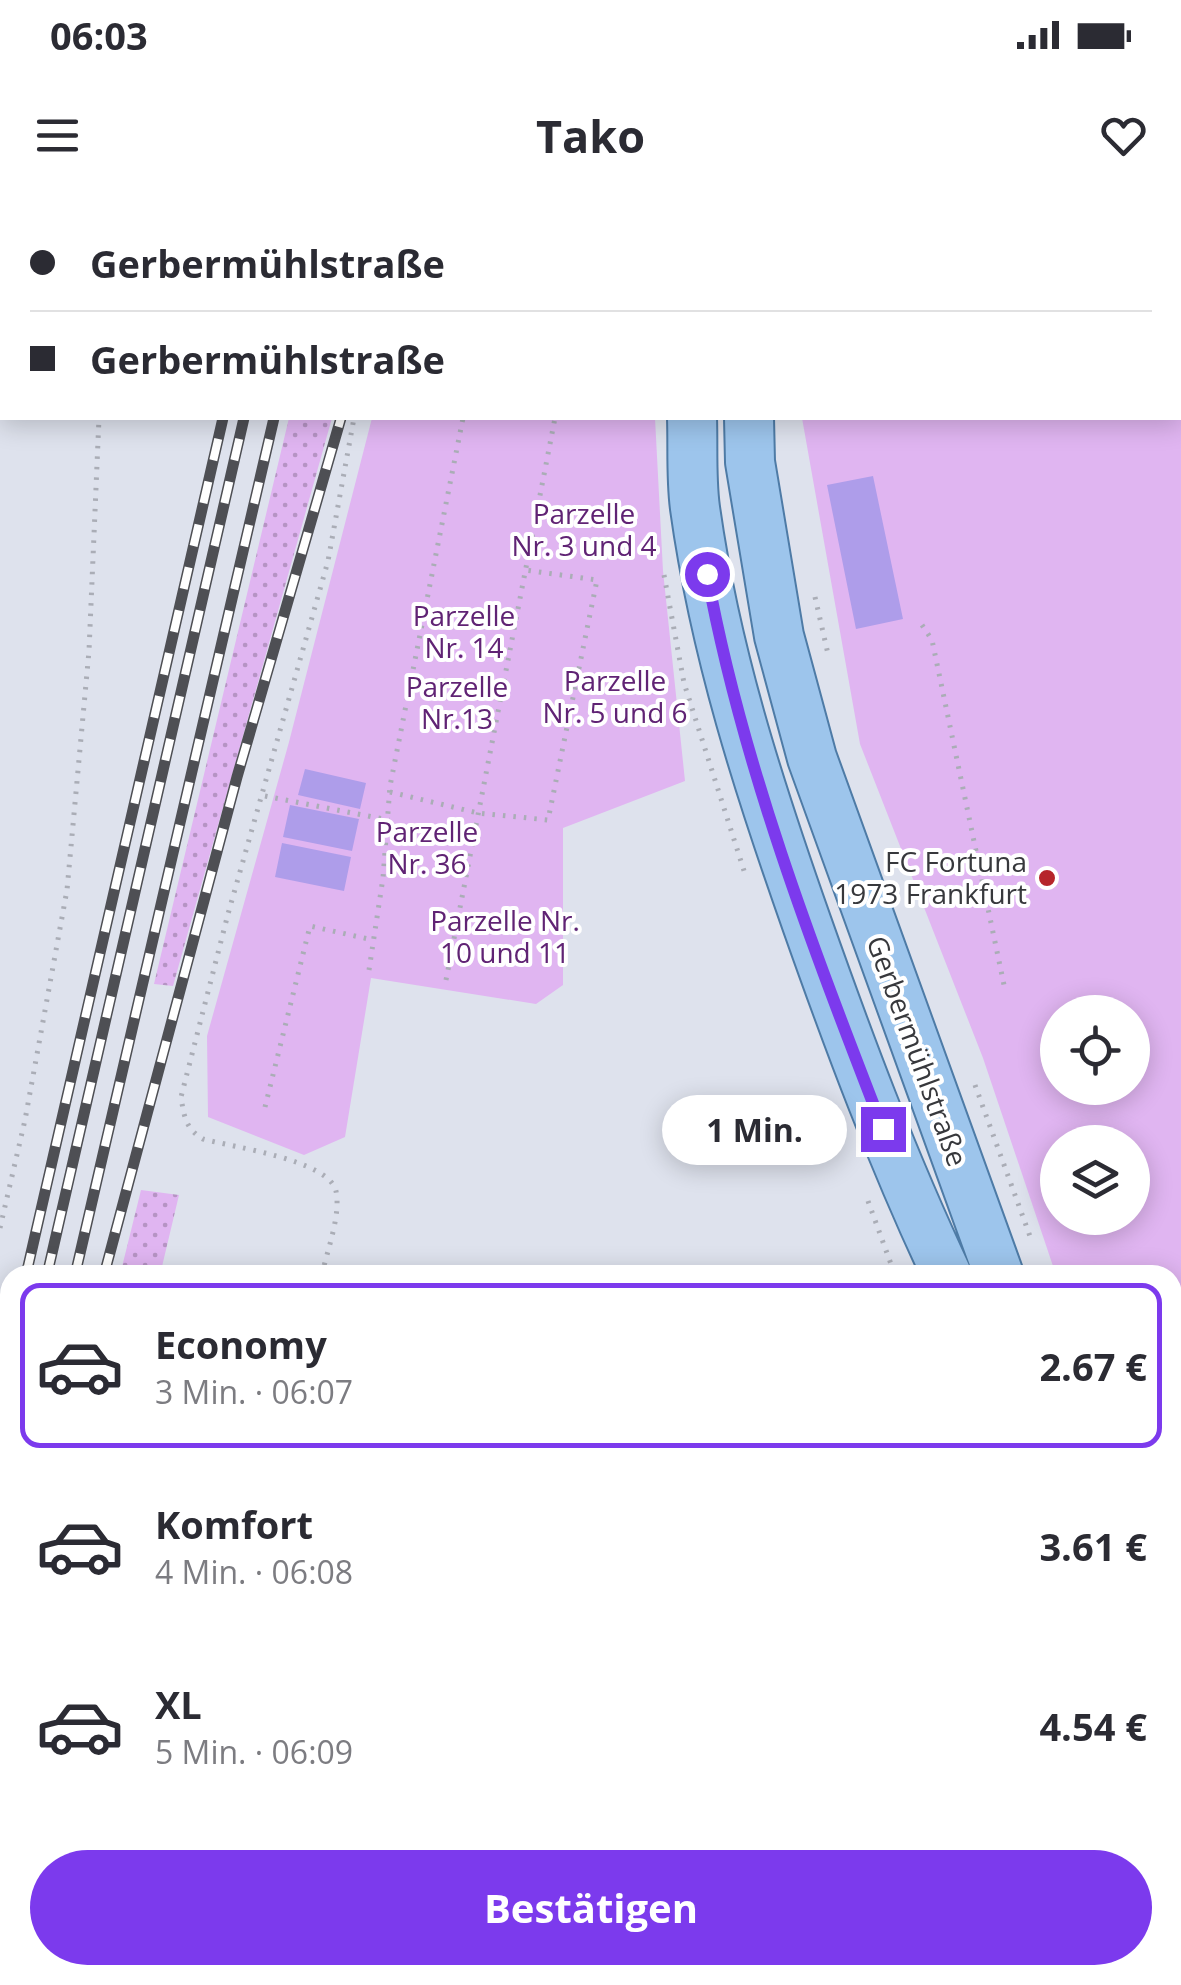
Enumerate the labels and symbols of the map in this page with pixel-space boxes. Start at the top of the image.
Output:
park label: Parzelle Nr. 3 und 4 [511,494,657,564]
route start [685,552,730,597]
park label: Parzelle Nr. 14 [413,596,515,666]
park label: Parzelle Nr. 5 und 6 [542,661,688,731]
park label: Parzelle Nr.13 [406,667,508,737]
park label: Parzelle Nr. 36 [376,812,478,882]
place label: FC Fortuna 1973 Frankfurt [834,842,1027,912]
marker: FC Fortuna 1973 Frankfurt [1036,867,1058,889]
park label: Parzelle Nr. 10 und 11 [430,901,580,971]
street label: Gerbermühlstraße [859,930,977,1171]
callout: 1 Min. [663,1094,848,1164]
route end [861,1107,906,1152]

